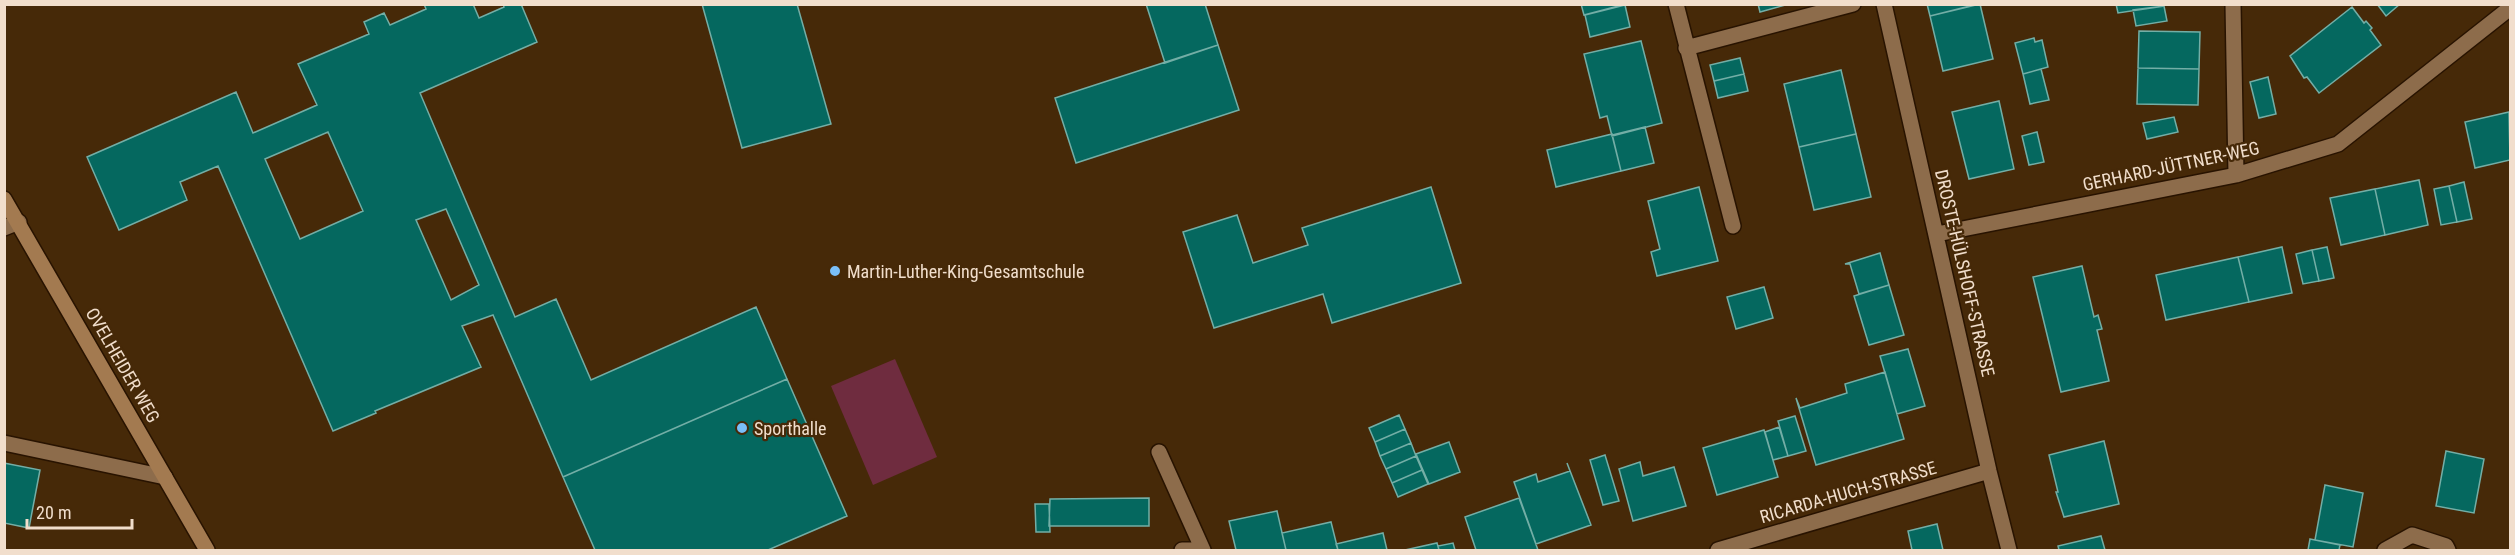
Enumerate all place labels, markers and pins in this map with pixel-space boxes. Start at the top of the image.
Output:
place label: Martin-Luther-King-Gesamtschule [847,261,1084,282]
marker: Martin-Luther-King-Gesamtschule [828,264,842,278]
place label: Sporthalle [754,418,827,439]
marker: Sporthalle [735,421,749,435]

